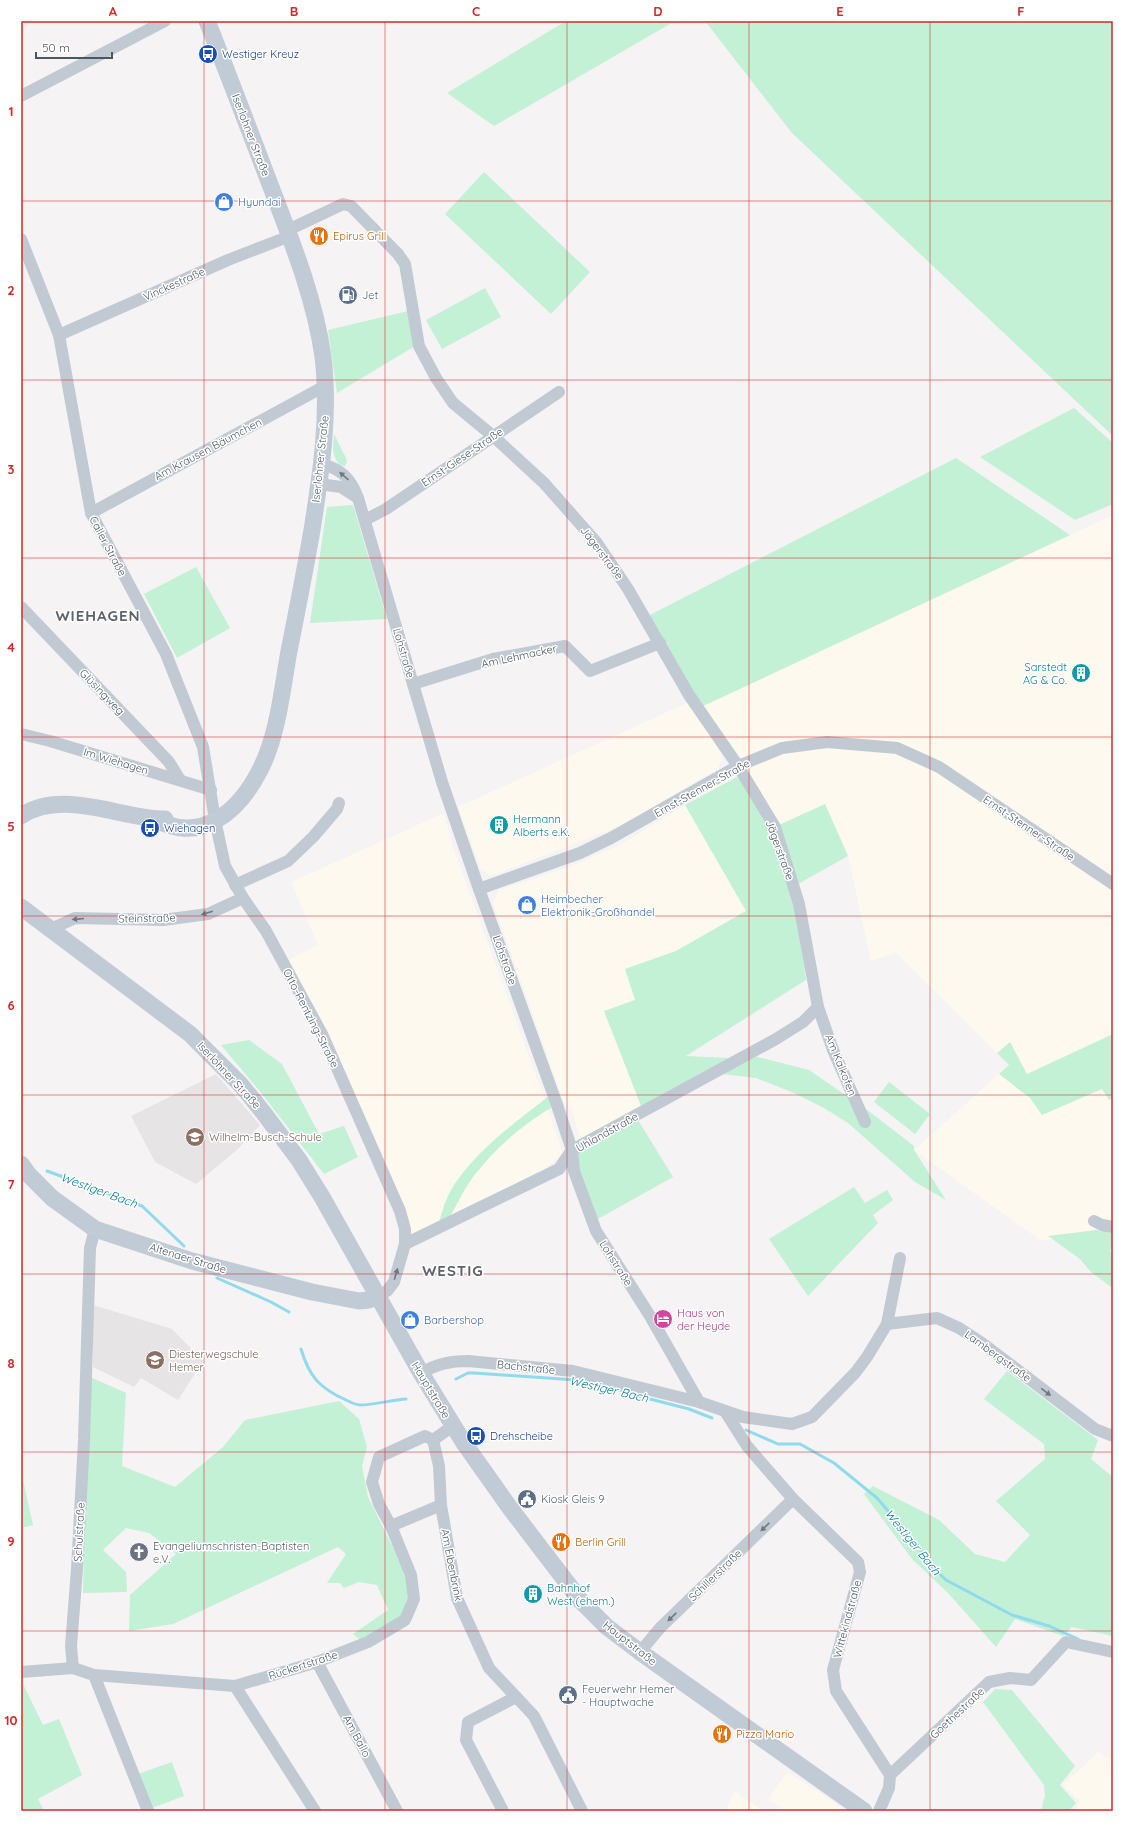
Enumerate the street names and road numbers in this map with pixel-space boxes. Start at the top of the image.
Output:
street label: Iserlohner Straße [229,92,273,178]
street label: Vinckestraße [141,264,207,304]
street label: Am Krausen Bäumchen [152,415,264,483]
street label: Iserlohner Straße [308,415,332,503]
street label: Ernst-Giese-Straße [419,425,505,489]
street label: Caller Straße [86,514,130,578]
street label: Jägerstraße [578,524,626,582]
street label: Lohstraße [390,626,418,680]
street label: Am Lehmacker [480,641,559,671]
street label: Glüsingweg [77,666,127,718]
street label: Im Wiehagen [82,744,150,778]
street label: Ernst-Stenner-Straße [652,756,752,820]
street label: Ernst-Stenner-Straße [981,792,1077,864]
street label: Jägerstraße [763,818,797,882]
street label: Steinstraße [118,911,176,925]
street label: Lohstraße [490,933,520,987]
street label: Otto-Rentzing-Straße [280,966,342,1070]
street label: Am Kalkofen [822,1032,860,1098]
street label: Iserlohner Straße [194,1038,264,1112]
street label: Uhlandstraße [573,1109,641,1155]
street label: Lohstraße [596,1238,636,1288]
street label: Altenaer Straße [148,1240,228,1276]
street label: Lambergstraße [962,1327,1034,1385]
street label: Bachstraße [496,1357,556,1377]
street label: Hauptstraße [409,1359,453,1421]
street label: Schulstraße [70,1502,88,1562]
street label: Am Eibenbrink [438,1528,466,1603]
street label: Schillerstraße [686,1546,744,1604]
street label: Wittekindstraße [830,1578,864,1660]
street label: Hauptstraße [601,1618,659,1668]
street label: Rückertstraße [267,1647,339,1683]
street label: Goethestraße [927,1684,987,1742]
street label: Am Ballo [340,1713,374,1760]

